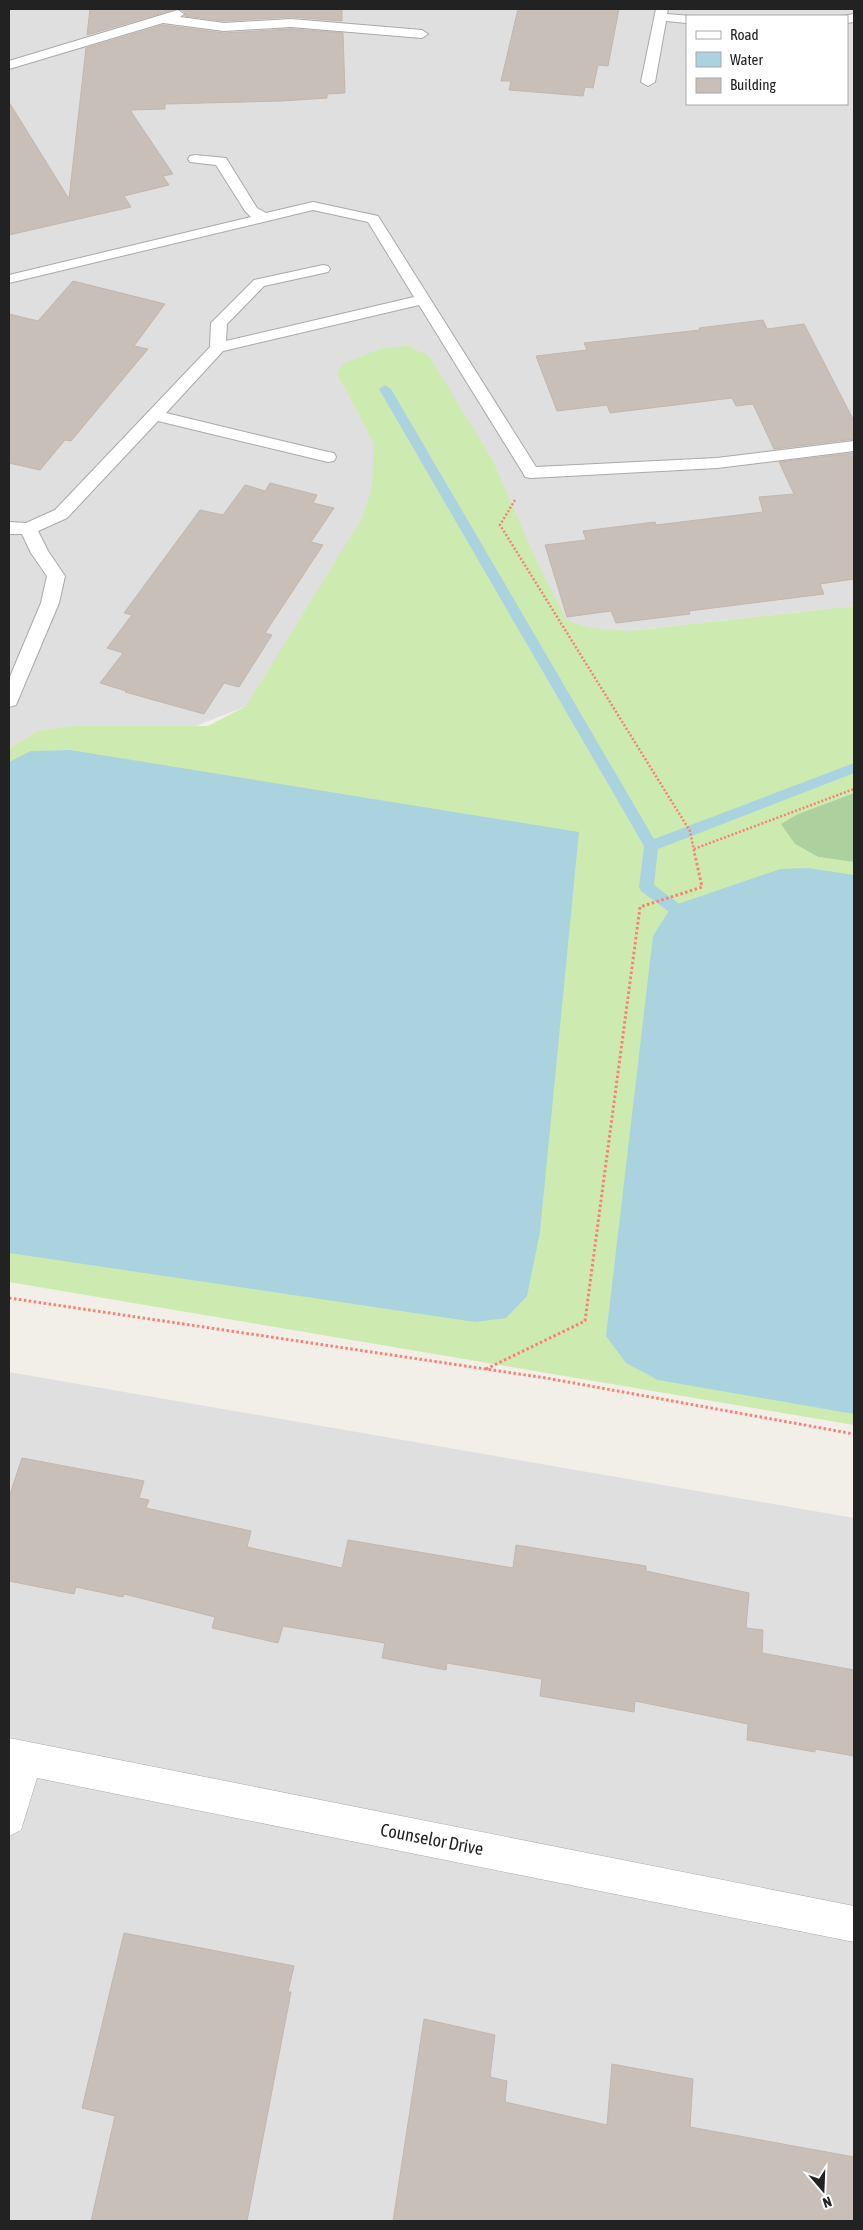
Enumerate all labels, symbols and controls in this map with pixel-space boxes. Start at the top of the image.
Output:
legend [686,15,848,105]
text: Road [730,26,759,43]
text: Water [730,51,763,68]
text: Building [730,76,776,93]
street label: Counselor Drive [379,1819,485,1859]
north arrow [798,2165,848,2215]
text: N [821,2193,834,2211]

